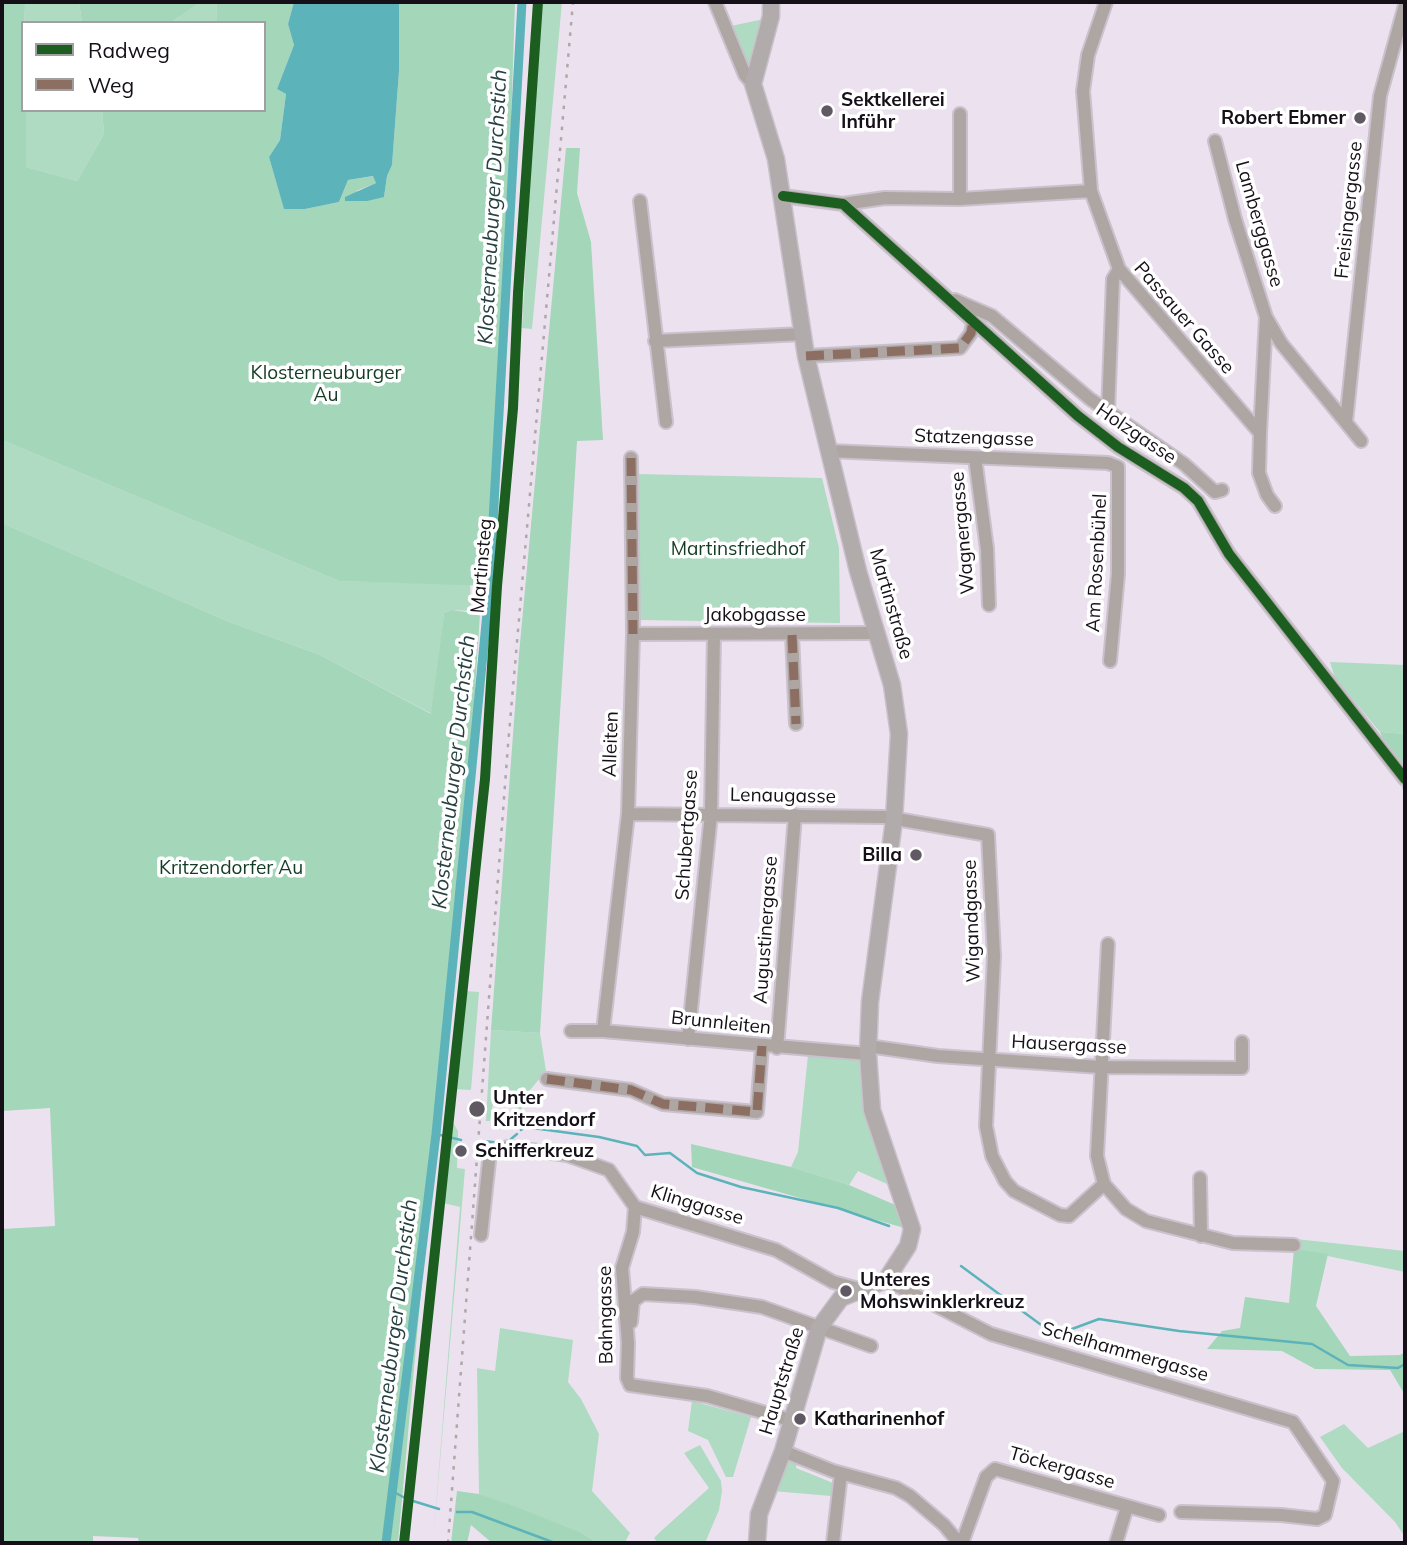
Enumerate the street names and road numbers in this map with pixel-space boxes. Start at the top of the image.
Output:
street label: Freisingergasse [1330,140,1368,280]
street label: Lamberggasse [1230,158,1288,290]
street label: Passauer Gasse [1129,257,1239,379]
street label: Holzgasse [1092,399,1180,469]
street label: Statzengasse [914,425,1034,451]
street label: Wagnergasse [946,471,980,595]
street label: Am Rosenbühel [1082,493,1112,633]
street label: Martinsteg [466,518,498,614]
street label: Martinstraße [864,546,918,662]
street label: Jakobgasse [704,604,806,626]
street label: Alleiten [598,711,624,777]
street label: Schubertgasse [671,769,703,901]
street label: Lenaugasse [730,784,836,808]
street label: Augustinergasse [749,855,783,1005]
street label: Wigandgasse [958,859,986,983]
street label: Brunnleiten [670,1006,772,1040]
street label: Hausergasse [1011,1031,1127,1059]
street label: Klinggasse [648,1180,746,1230]
street label: Bahngasse [594,1265,618,1365]
street label: Schelhammergasse [1039,1317,1211,1387]
street label: Hauptstraße [755,1324,809,1438]
street label: Töckergasse [1006,1442,1118,1494]

